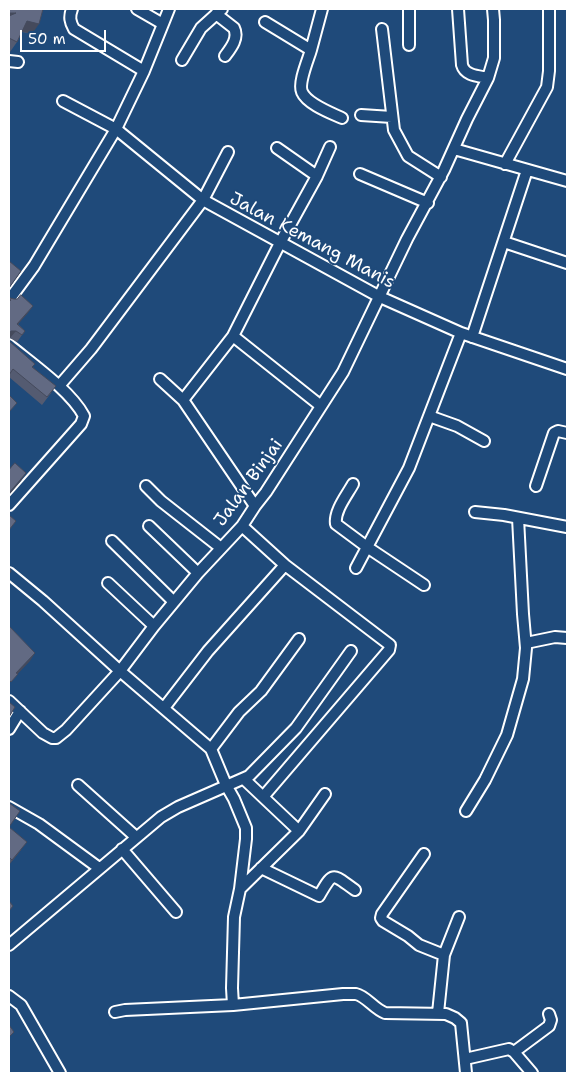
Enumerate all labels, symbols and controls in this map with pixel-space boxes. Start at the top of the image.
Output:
scale bar [22,20,109,52]
text: 50 m [28,29,66,49]
street label: Jalan Kemang Manis [226,188,398,294]
street label: Jalan Binjai [210,435,288,531]

